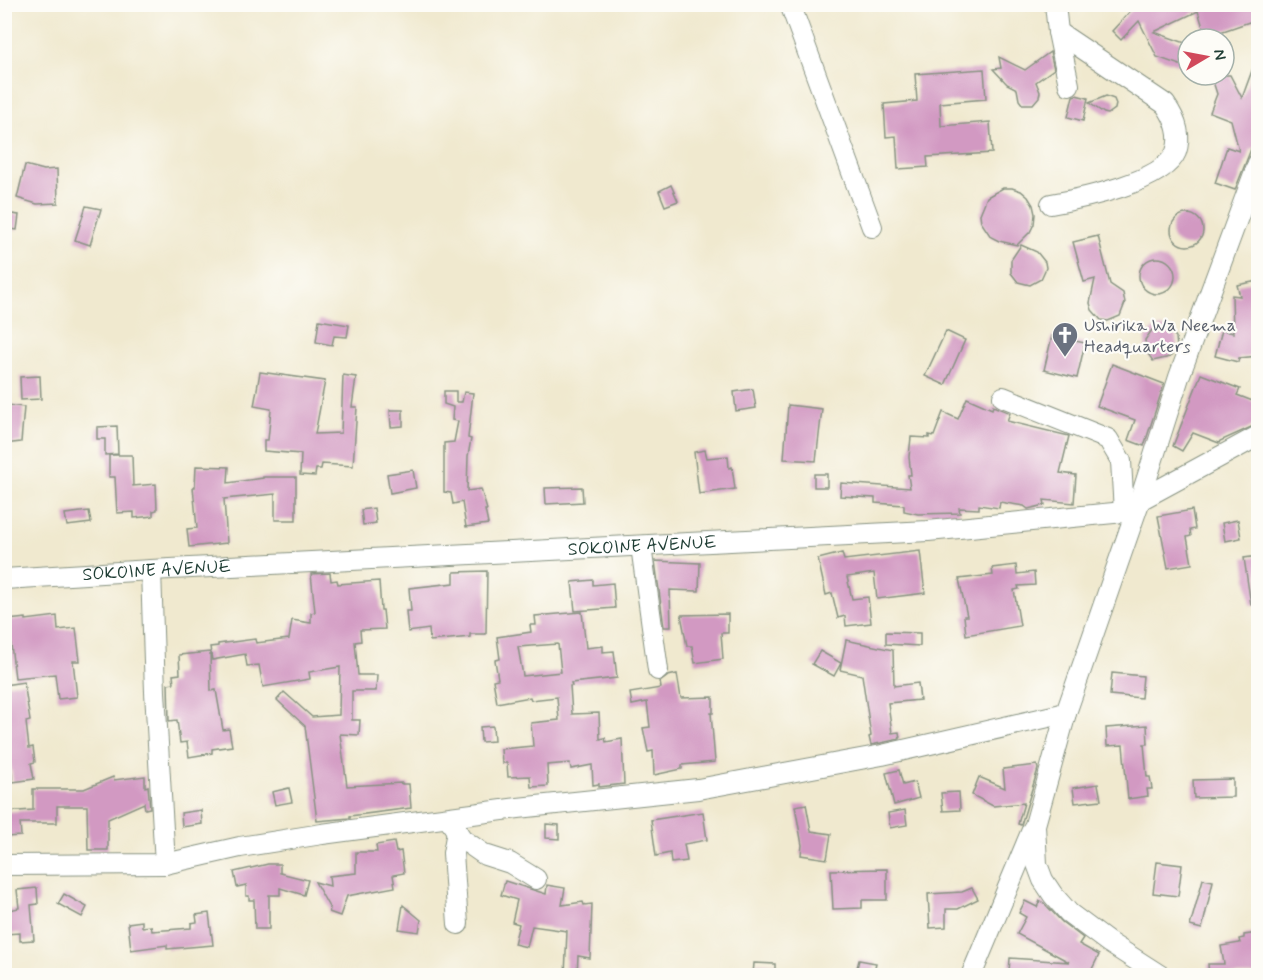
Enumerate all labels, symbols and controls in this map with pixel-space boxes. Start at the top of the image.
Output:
north arrow [1176,27,1236,87]
text: N [1208,48,1231,62]
place label: Ushirika Wa Neema Headquarters [1084,314,1236,359]
church icon: Ushirika Wa Neema Headquarters [1050,320,1080,358]
street label: SOKOINE AVENUE [567,531,717,562]
street label: SOKOINE AVENUE [82,555,232,587]

